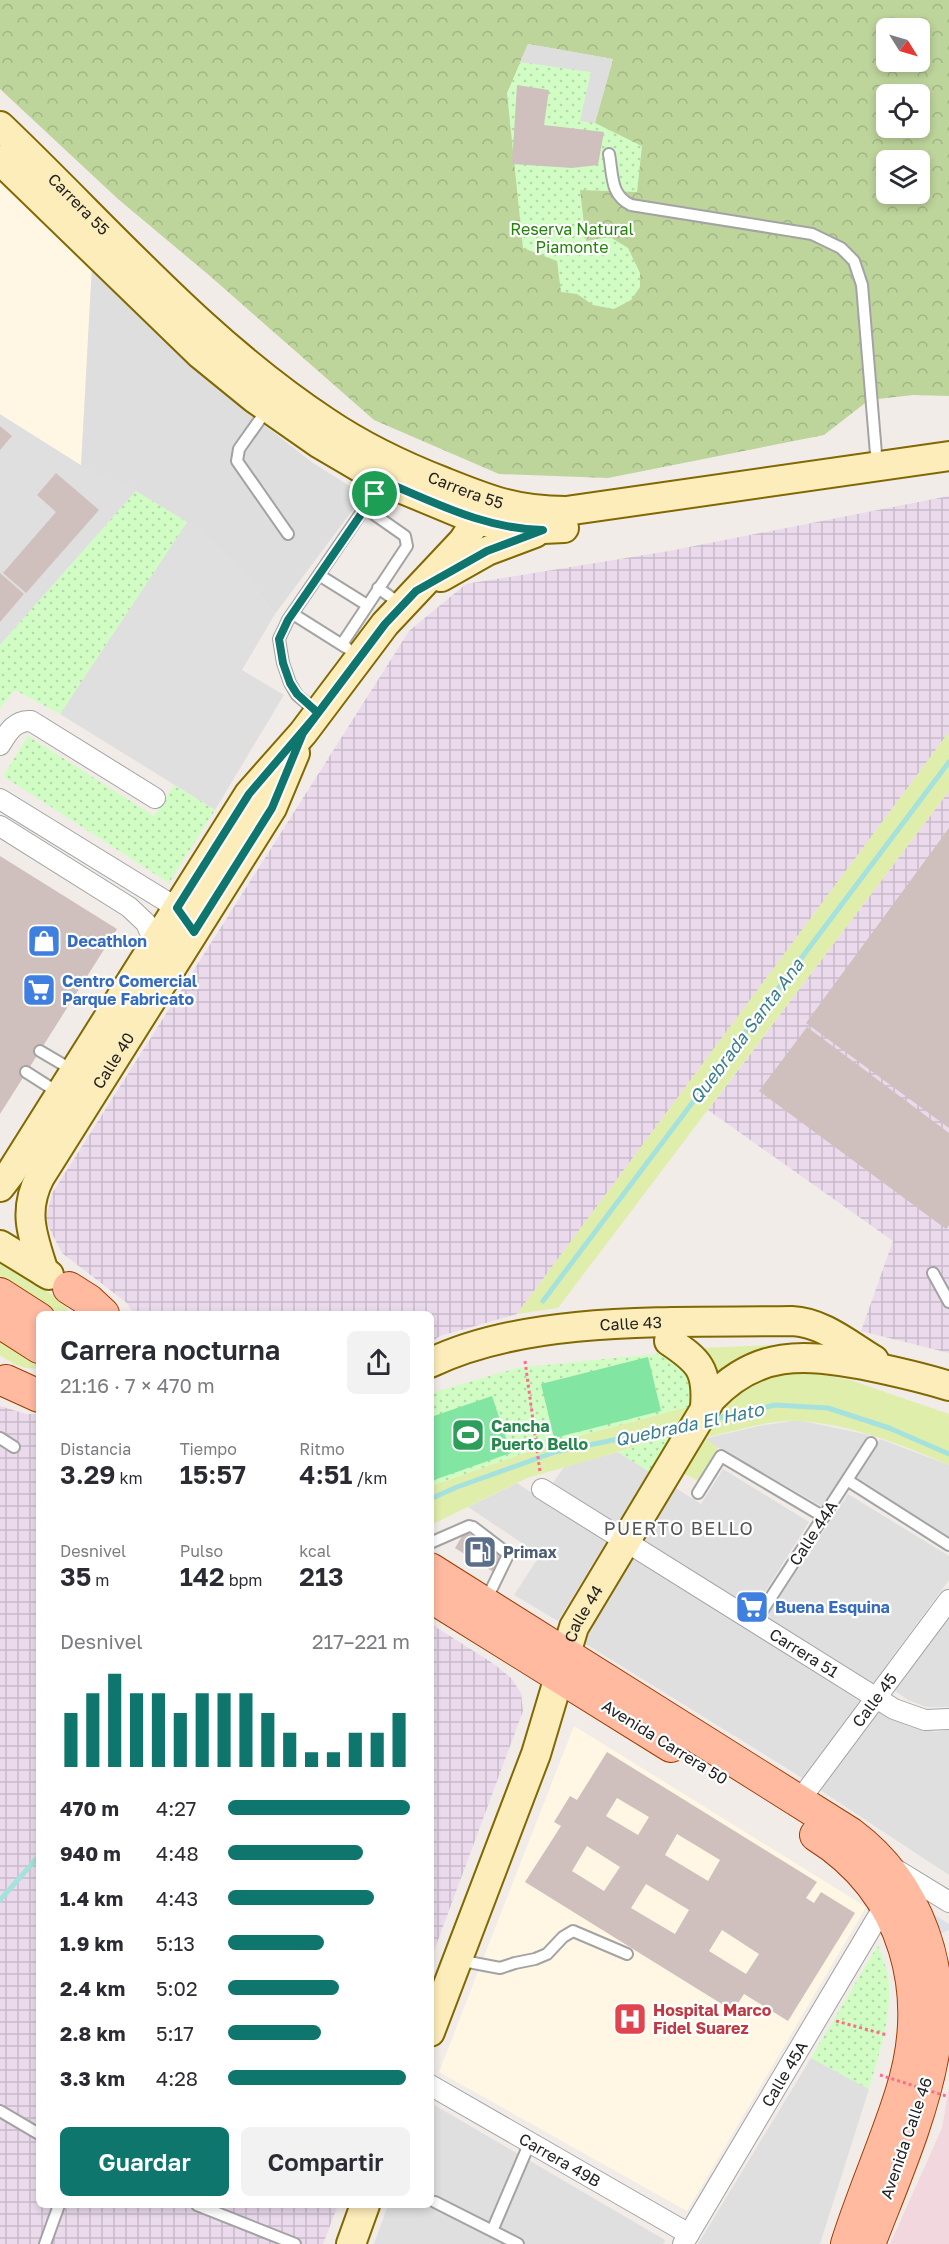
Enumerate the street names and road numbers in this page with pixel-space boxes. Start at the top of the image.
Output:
street label: Carrera 55 [44,169,114,239]
street label: Carrera 55 [425,467,506,513]
street label: Calle 40 [88,1028,139,1092]
street label: Calle 43 [599,1312,662,1335]
street label: Calle 44A [785,1496,842,1569]
street label: Calle 44 [560,1581,607,1645]
street label: Carrera 51 [766,1624,843,1682]
street label: Calle 45 [848,1669,901,1731]
street label: Avenida Carrera 50 [598,1695,732,1789]
street label: Calle 45A [757,2037,812,2110]
street label: Avenida Calle 46 [876,2075,936,2201]
street label: Carrera 49B [516,2128,604,2191]

